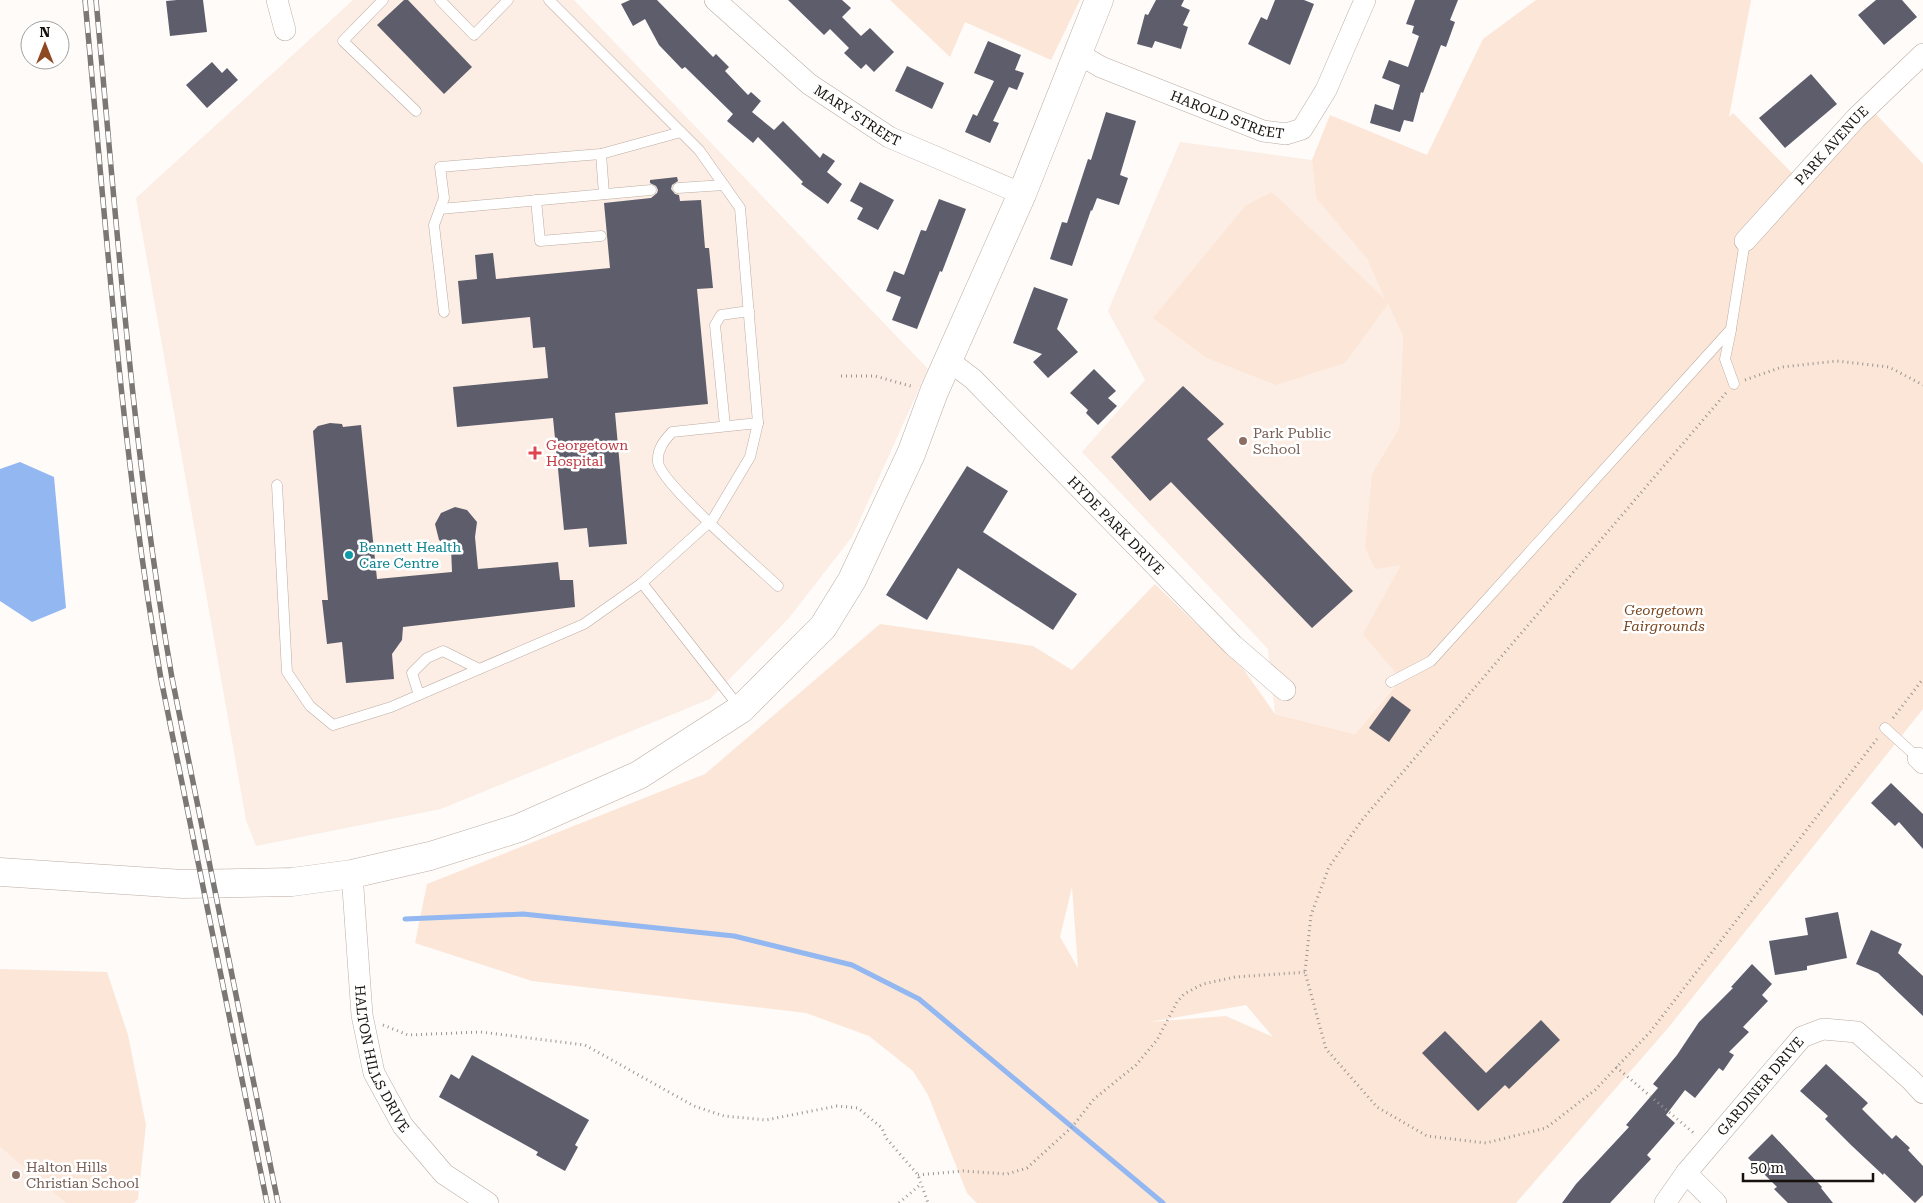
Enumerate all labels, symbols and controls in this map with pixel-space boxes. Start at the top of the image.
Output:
north arrow [20,20,70,70]
text: N [40,24,51,40]
street label: MARY STREET [811,82,903,149]
street label: HAROLD STREET [1168,87,1285,142]
street label: PARK AVENUE [1792,103,1872,188]
place label: Park Public School [1253,425,1331,457]
marker: Park Public School [1237,435,1249,447]
place label: Georgetown Hospital [546,437,628,469]
marker: Georgetown Hospital [528,446,542,460]
street label: HYDE PARK DRIVE [1065,473,1167,578]
place label: Bennett Health Care Centre [359,539,461,571]
marker: Bennett Health Care Centre [343,549,355,561]
park label: Georgetown Fairgrounds [1622,602,1705,634]
street label: HALTON HILLS DRIVE [352,984,413,1136]
street label: GARDINER DRIVE [1714,1033,1807,1139]
scale bar [1743,1150,1873,1182]
place label: Halton Hills Christian School [26,1159,140,1191]
text: 50 m [1750,1159,1785,1177]
marker: Halton Hills Christian School [10,1169,22,1181]

